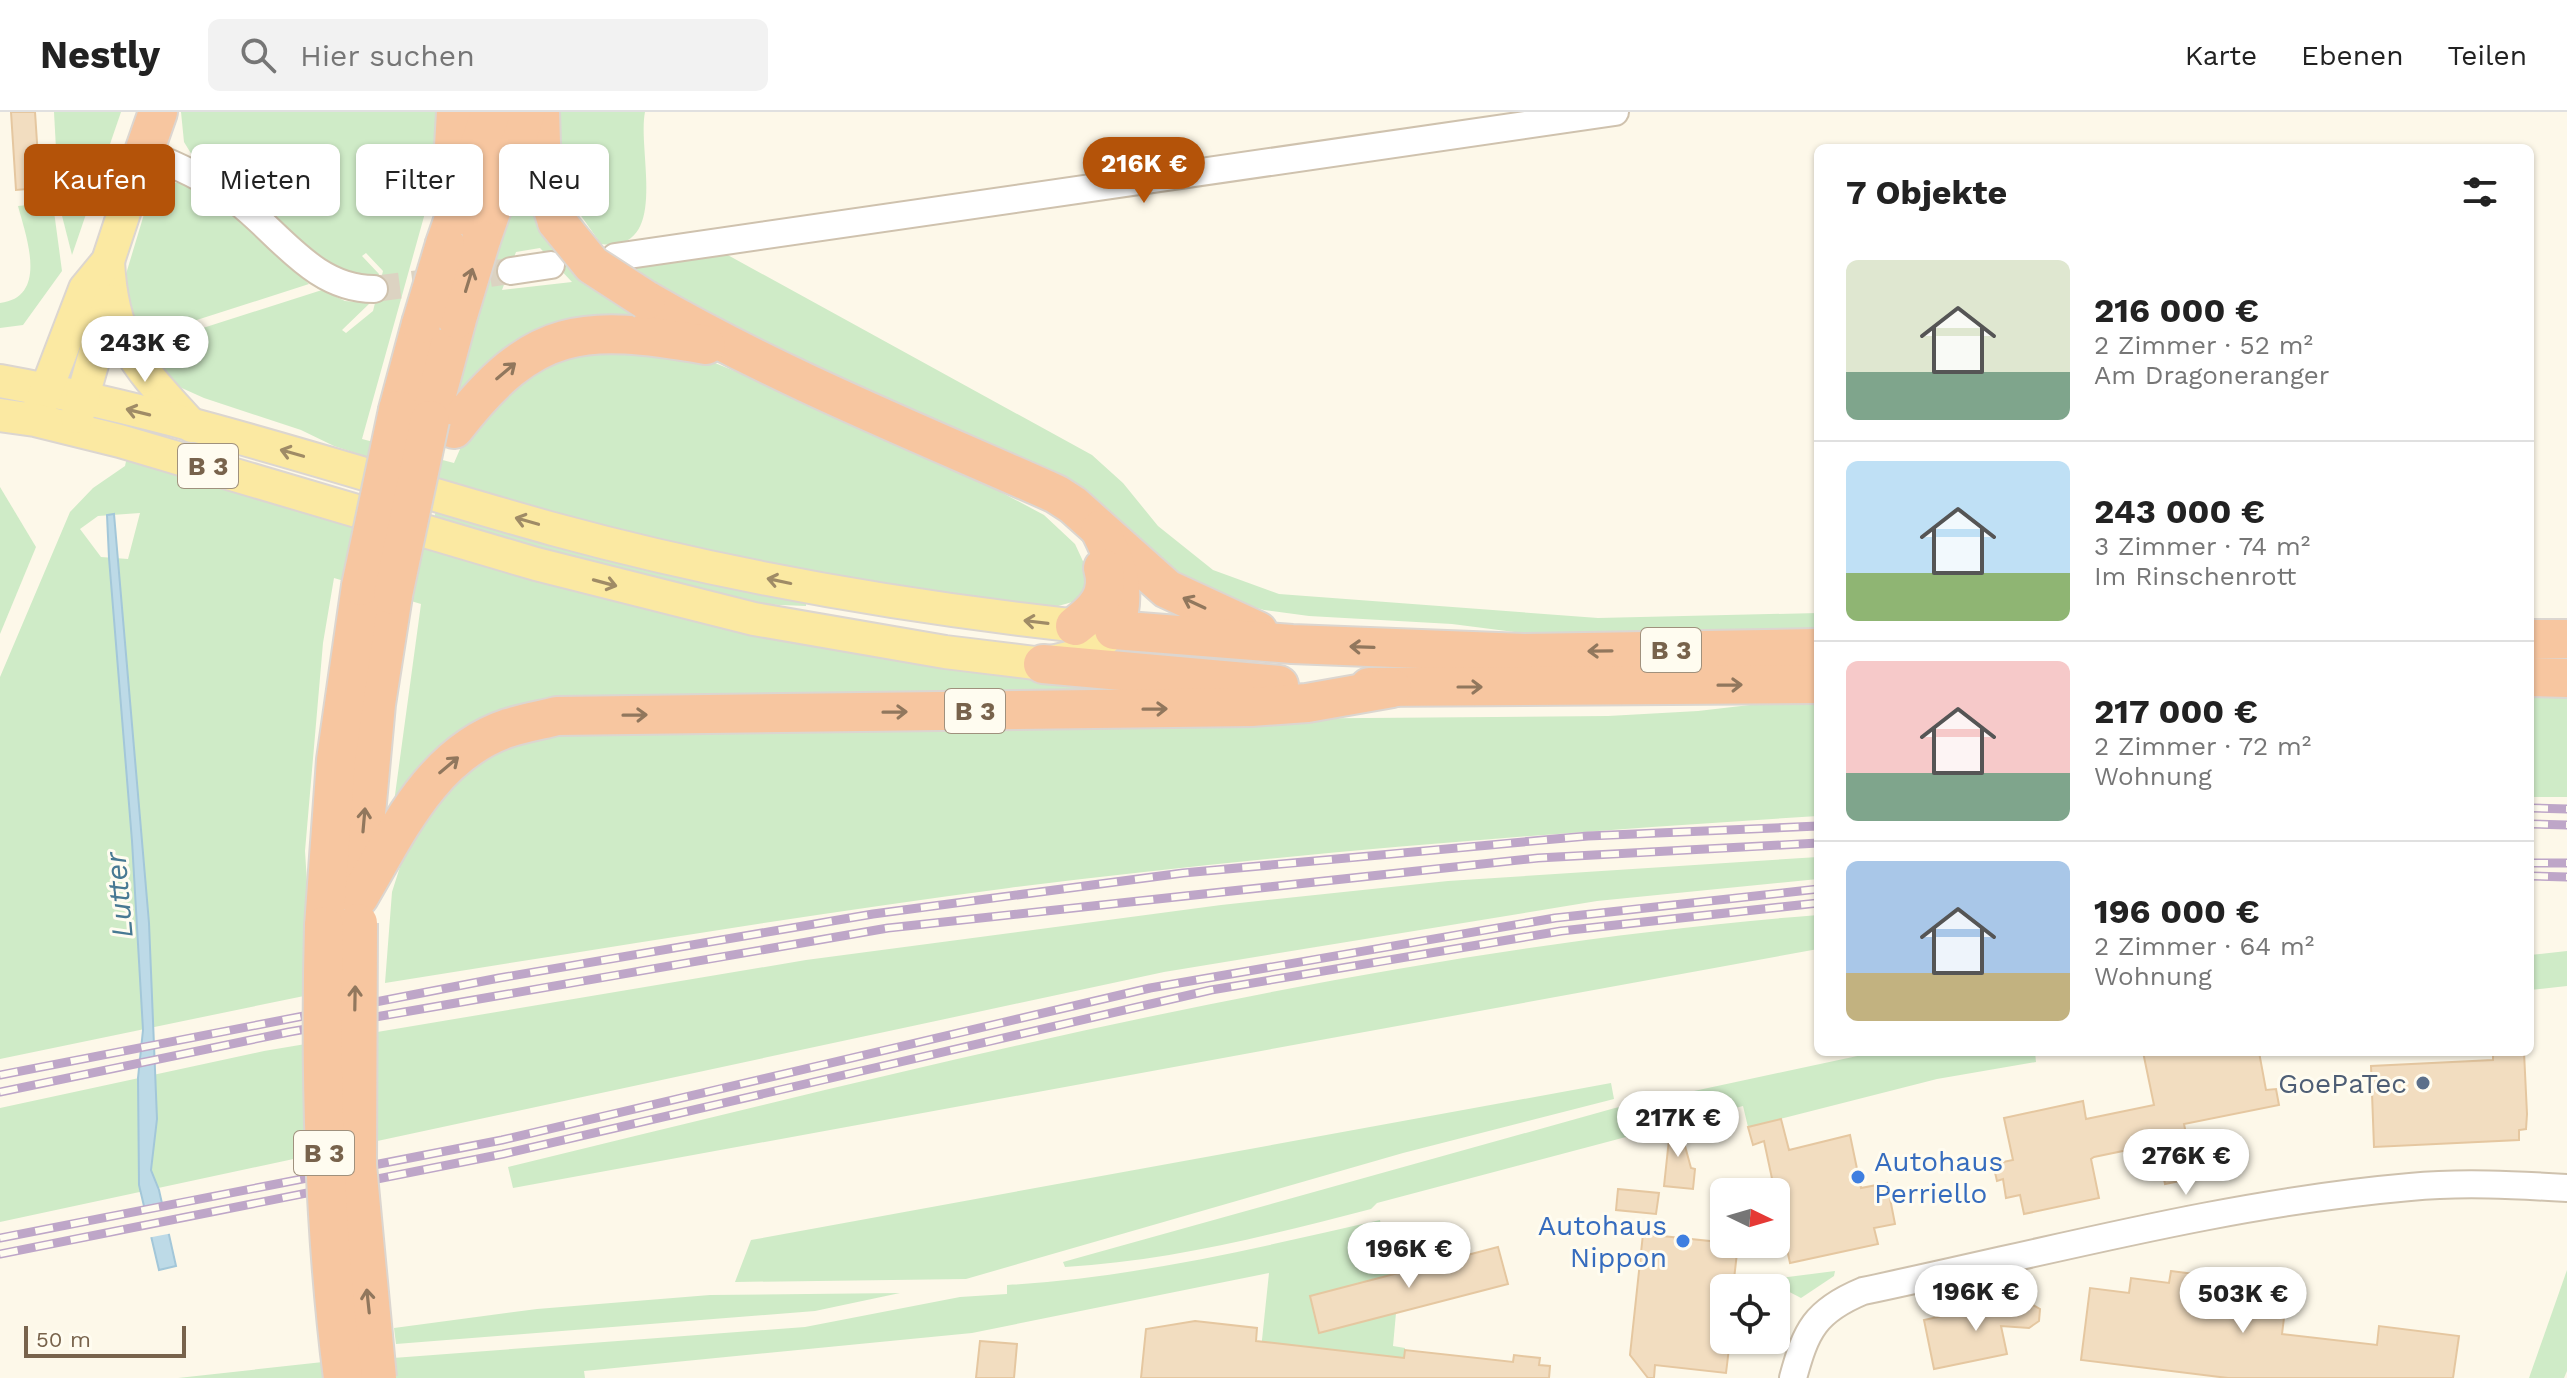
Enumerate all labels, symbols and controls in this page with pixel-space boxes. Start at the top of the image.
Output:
search box [208,19,768,91]
text: Nestly [40,33,160,77]
icon: search [236,33,280,77]
text: Hier suchen [300,38,475,73]
text: Karte [2185,39,2257,72]
text: Ebenen [2301,39,2404,72]
text: Teilen [2448,39,2527,72]
pin: 216K € [1079,137,1209,205]
chip: Kaufen [24,144,175,216]
chip: Mieten [191,144,340,216]
chip: Filter [356,144,483,216]
chip: Neu [499,144,609,216]
text: 216K € [1101,148,1187,178]
icon: filters [2458,170,2502,214]
text: 7 Objekte [1846,172,2007,212]
one-way arrow [462,267,477,293]
text: 216 000 € [2094,290,2259,330]
icon: home [1910,292,2006,388]
pin: 243K € [80,316,210,384]
text: 243K € [100,327,190,357]
text: 2 Zimmer · 52 m² [2094,330,2313,360]
text: Am Dragoneranger [2094,360,2329,390]
one-way arrow [495,362,516,380]
one-way arrow [125,403,151,418]
road number: B 3 [178,444,238,488]
one-way arrow [280,445,306,460]
text: 243 000 € [2094,491,2265,531]
icon: home [1910,493,2006,589]
one-way arrow [514,513,540,528]
text: 3 Zimmer · 74 m² [2094,531,2310,561]
text: Im Rinschenrott [2094,561,2297,591]
one-way arrow [767,573,793,588]
one-way arrow [591,576,617,591]
one-way arrow [1182,595,1206,610]
one-way arrow [1023,614,1050,629]
road number: B 3 [1641,628,1701,672]
one-way arrow [1349,639,1376,654]
one-way arrow [1587,644,1614,659]
one-way arrow [1716,677,1743,693]
one-way arrow [1456,679,1483,695]
road number: B 3 [945,689,1005,733]
text: 217 000 € [2094,691,2258,731]
icon: home [1910,693,2006,789]
one-way arrow [1141,701,1168,716]
one-way arrow [881,704,908,720]
one-way arrow [621,707,648,723]
text: 2 Zimmer · 72 m² [2094,731,2311,761]
one-way arrow [438,756,459,773]
text: Wohnung [2094,761,2212,791]
one-way arrow [357,807,372,834]
water label: Lutter [97,849,140,939]
text: 196 000 € [2094,891,2260,931]
icon: home [1910,893,2006,989]
text: 2 Zimmer · 64 m² [2094,931,2314,961]
text: Wohnung [2094,961,2212,991]
one-way arrow [347,985,363,1012]
place label: GoePaTec [2278,1067,2407,1100]
marker: GoePaTec [2414,1074,2432,1092]
pin: 217K € [1613,1091,1743,1159]
text: 217K € [1635,1102,1721,1132]
pin: 276K € [2121,1129,2251,1197]
road number: B 3 [294,1131,354,1175]
text: 276K € [2141,1140,2231,1170]
place label: Autohaus Perriello [1874,1145,2003,1210]
marker: Autohaus Perriello [1849,1168,1867,1186]
north arrow [1710,1178,1790,1258]
map controls [1710,1178,1790,1354]
place label: Autohaus Nippon [1538,1209,1667,1274]
pin: 196K € [1344,1222,1474,1290]
marker: Autohaus Nippon [1674,1232,1692,1250]
text: 196K € [1366,1233,1452,1263]
pin: 196K € [1911,1265,2041,1333]
pin: 503K € [2178,1267,2308,1335]
button: locate [1710,1274,1790,1354]
text: 196K € [1933,1276,2019,1306]
text: 503K € [2198,1278,2288,1308]
one-way arrow [360,1288,375,1314]
scale bar [24,1322,186,1358]
text: 50 m [36,1327,91,1352]

